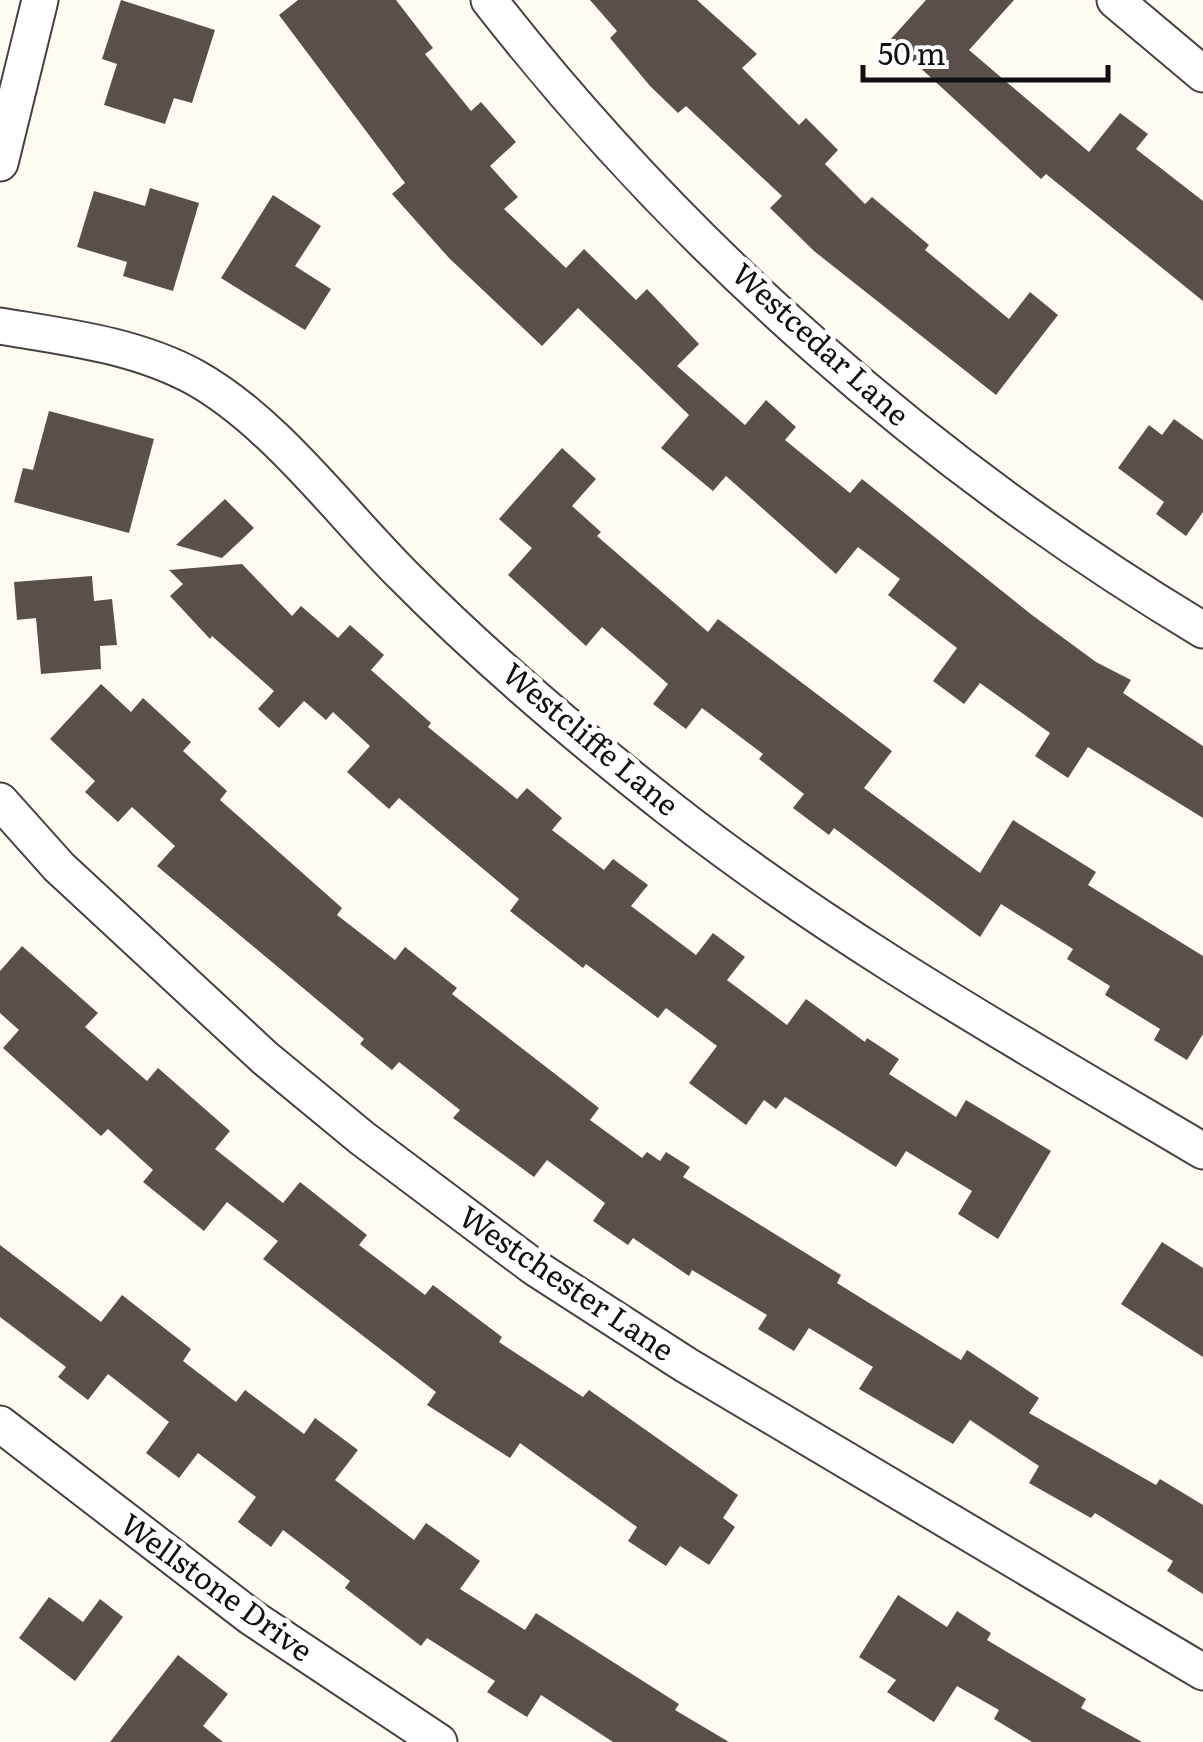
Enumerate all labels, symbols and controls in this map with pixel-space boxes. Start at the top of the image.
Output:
scale bar [863,20,1108,82]
text: 50 m [878,30,946,74]
street label: Westcedar Lane [724,251,921,435]
street label: Westcliffe Lane [494,651,690,825]
street label: Westchester Lane [451,1193,684,1370]
street label: Wellstone Drive [113,1501,323,1670]

